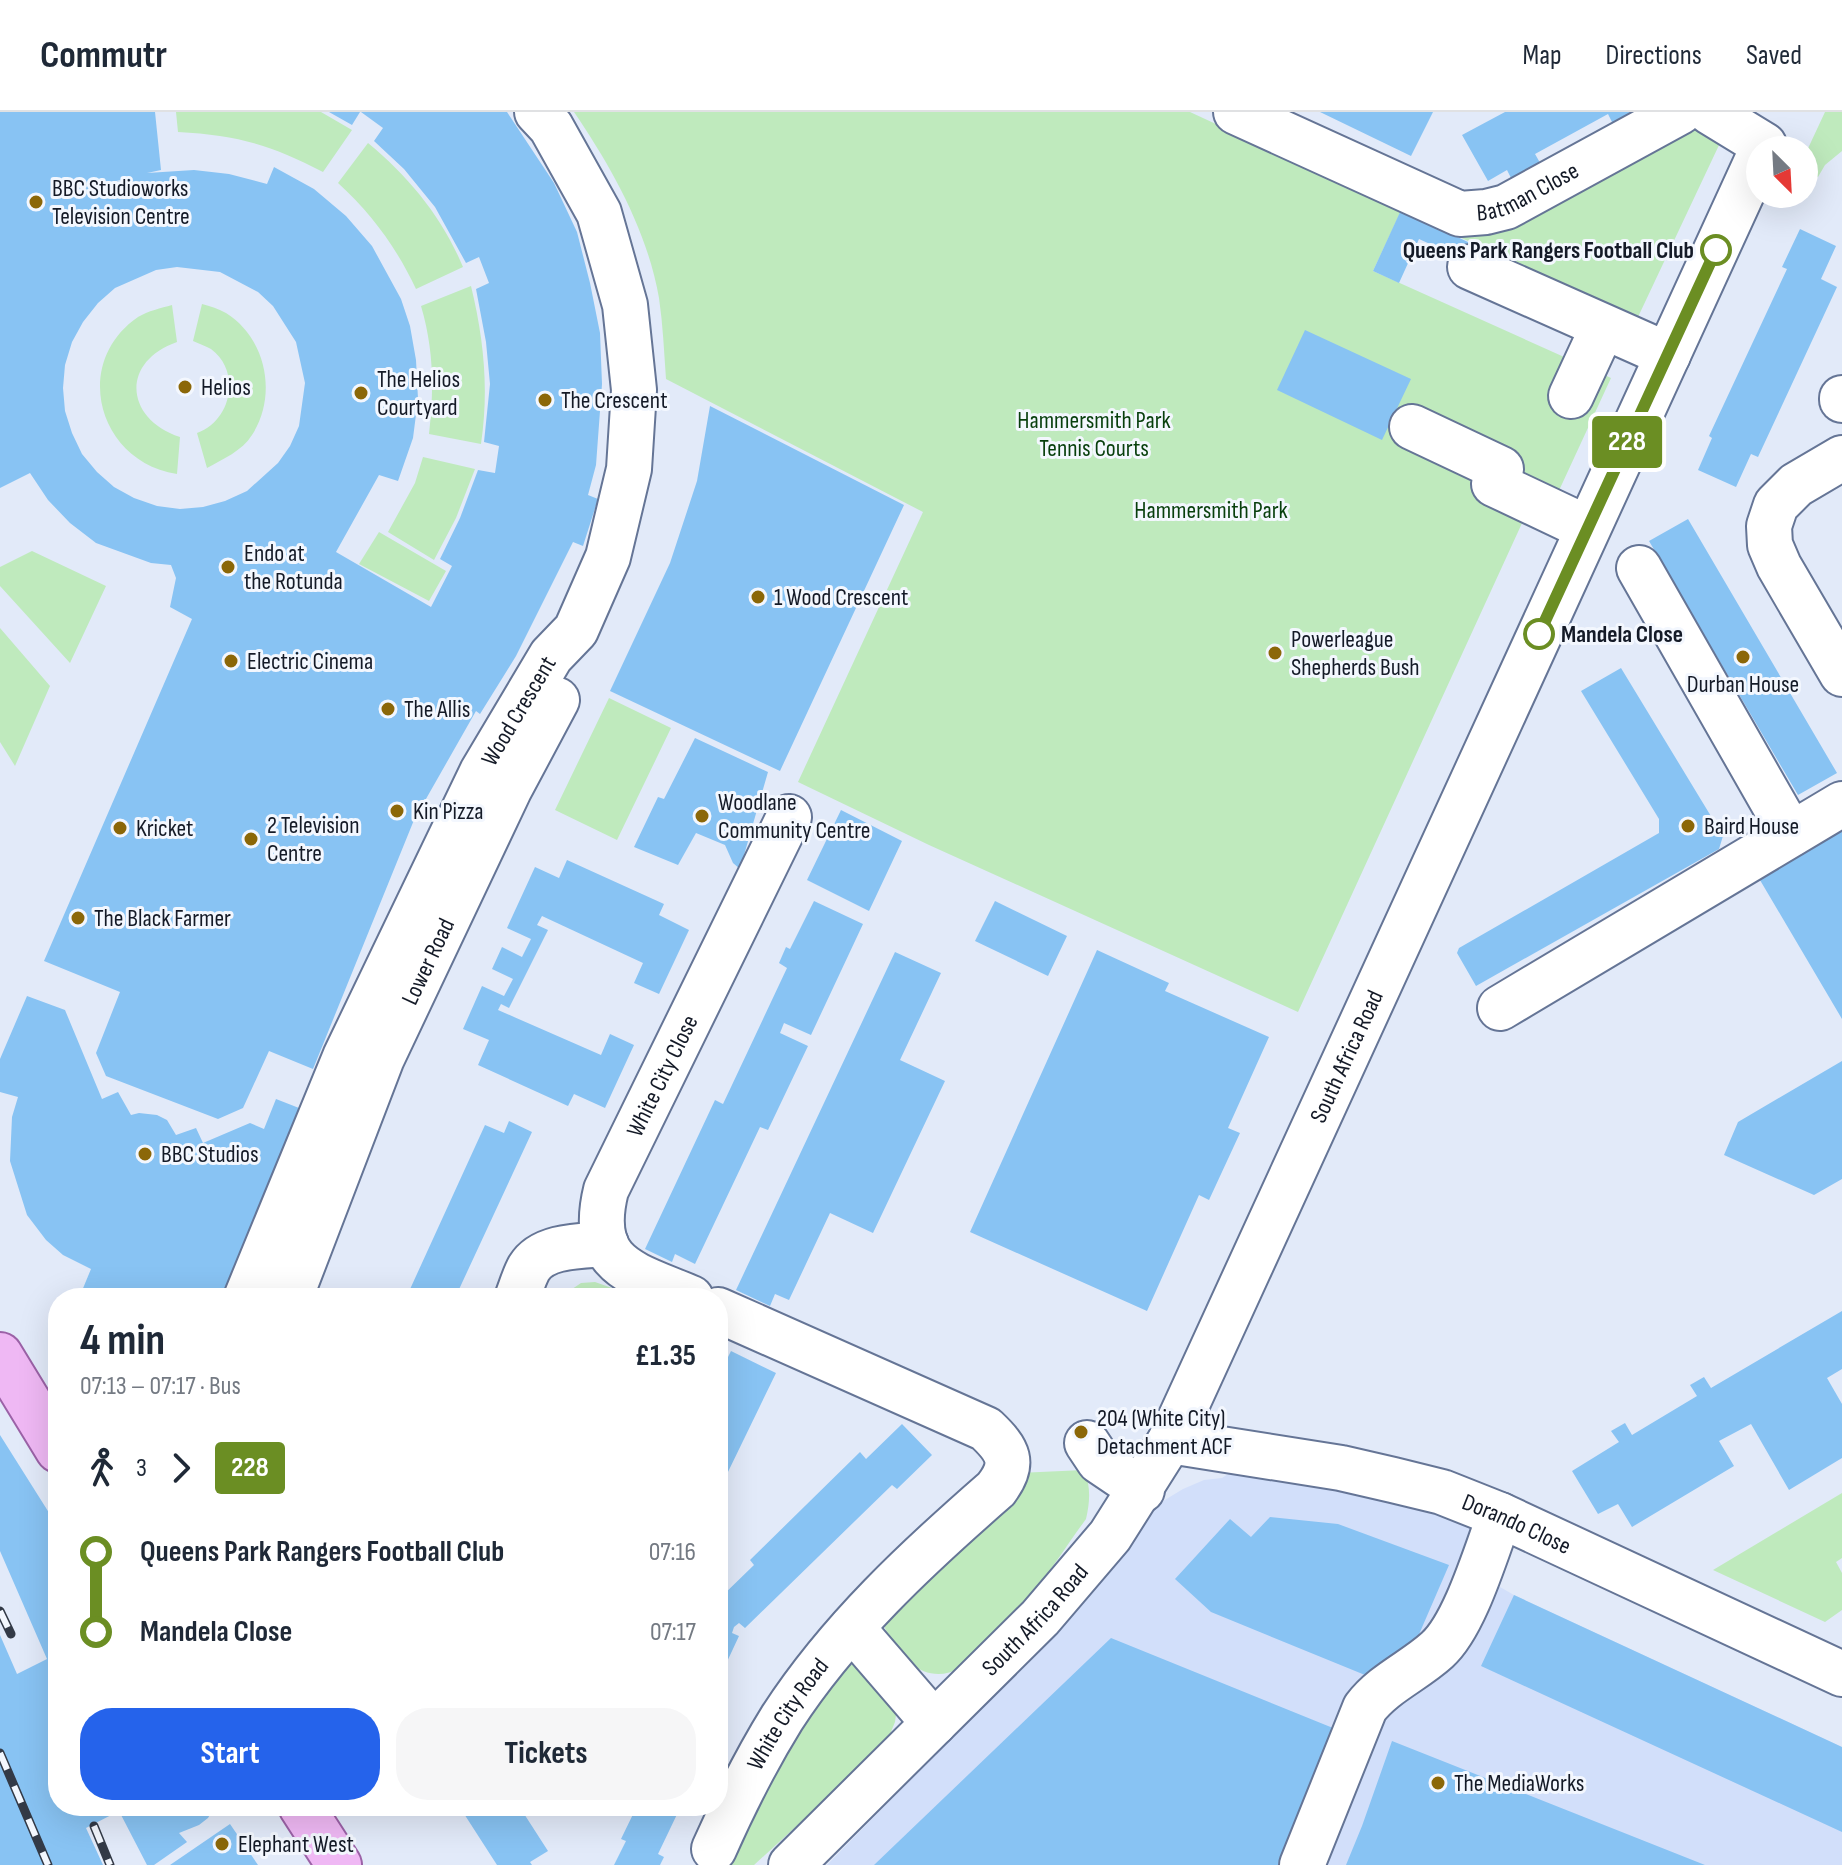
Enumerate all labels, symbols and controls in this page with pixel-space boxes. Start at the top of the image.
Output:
text: Commutr [40,33,167,78]
text: Map [1523,39,1562,72]
text: Directions [1606,39,1702,72]
text: Saved [1746,39,1802,72]
north arrow [1746,136,1818,208]
map controls [1746,136,1818,208]
street label: Batman Close [1475,156,1584,227]
place label: BBC Studioworks Television Centre [52,174,190,231]
marker: BBC Studioworks Television Centre [27,193,45,211]
marker: Queens Park Rangers Football Club [1701,235,1731,265]
place label: Queens Park Rangers Football Club [1403,236,1694,265]
place label: The Helios Courtyard [377,365,460,422]
place label: Helios [201,373,251,402]
marker: Helios [176,378,194,396]
marker: The Helios Courtyard [352,384,370,402]
place label: The Crescent [561,386,668,415]
marker: The Crescent [536,391,554,409]
park label: Hammersmith Park Tennis Courts [1017,406,1171,463]
line badge: 228 [1581,416,1673,468]
text: 228 [1608,425,1646,458]
park label: Hammersmith Park [1134,496,1288,525]
place label: Endo at the Rotunda [244,539,343,596]
marker: Endo at the Rotunda [219,558,237,576]
place label: 1 Wood Crescent [774,583,908,612]
marker: 1 Wood Crescent [749,588,767,606]
marker: Mandela Close [1524,619,1554,649]
place label: Mandela Close [1561,620,1683,649]
place label: Powerleague Shepherds Bush [1291,625,1420,682]
marker: Powerleague Shepherds Bush [1266,644,1284,662]
place label: Electric Cinema [247,647,373,676]
marker: Durban House [1734,648,1752,666]
street label: Wood Crescent [475,651,562,771]
marker: Electric Cinema [222,652,240,670]
place label: Durban House [1687,670,1799,699]
place label: The Allis [404,695,470,724]
marker: The Allis [379,700,397,718]
place label: Woodlane Community Centre [718,788,870,845]
place label: Kin Pizza [413,797,484,826]
marker: Kin Pizza [388,802,406,820]
marker: Woodlane Community Centre [693,807,711,825]
place label: 2 Television Centre [267,811,360,868]
place label: Baird House [1704,812,1799,841]
place label: Kricket [136,814,193,843]
marker: Baird House [1679,817,1697,835]
marker: Kricket [111,819,129,837]
marker: 2 Television Centre [242,830,260,848]
place label: The Black Farmer [94,904,231,933]
marker: The Black Farmer [69,909,87,927]
street label: Lower Road [395,913,461,1009]
street label: South Africa Road [1303,985,1389,1127]
street label: White City Close [620,1010,704,1141]
place label: BBC Studios [161,1140,259,1169]
marker: BBC Studios [136,1145,154,1163]
text: 4 min [80,1314,165,1367]
text: £1.35 [635,1338,696,1374]
text: 07:13 – 07:17 · Bus [80,1371,241,1402]
place label: 204 (White City) Detachment ACF [1097,1404,1233,1461]
marker: 204 (White City) Detachment ACF [1072,1423,1090,1441]
icon: walk [80,1446,124,1490]
icon: forward [159,1446,203,1490]
text: 228 [231,1451,269,1484]
text: 3 [136,1453,147,1484]
street label: Dorando Close [1458,1487,1576,1560]
text: Queens Park Rangers Football Club [140,1534,504,1570]
text: 07:16 [649,1537,696,1568]
street label: South Africa Road [976,1558,1094,1682]
text: Mandela Close [140,1614,292,1650]
text: 07:17 [650,1617,696,1648]
street label: White City Road [741,1652,834,1775]
button: Start [80,1708,380,1800]
button: Tickets [396,1708,696,1800]
place label: The MediaWorks [1454,1769,1584,1798]
marker: The MediaWorks [1429,1774,1447,1792]
place label: Elephant West [238,1830,354,1859]
marker: Elephant West [213,1835,231,1853]

